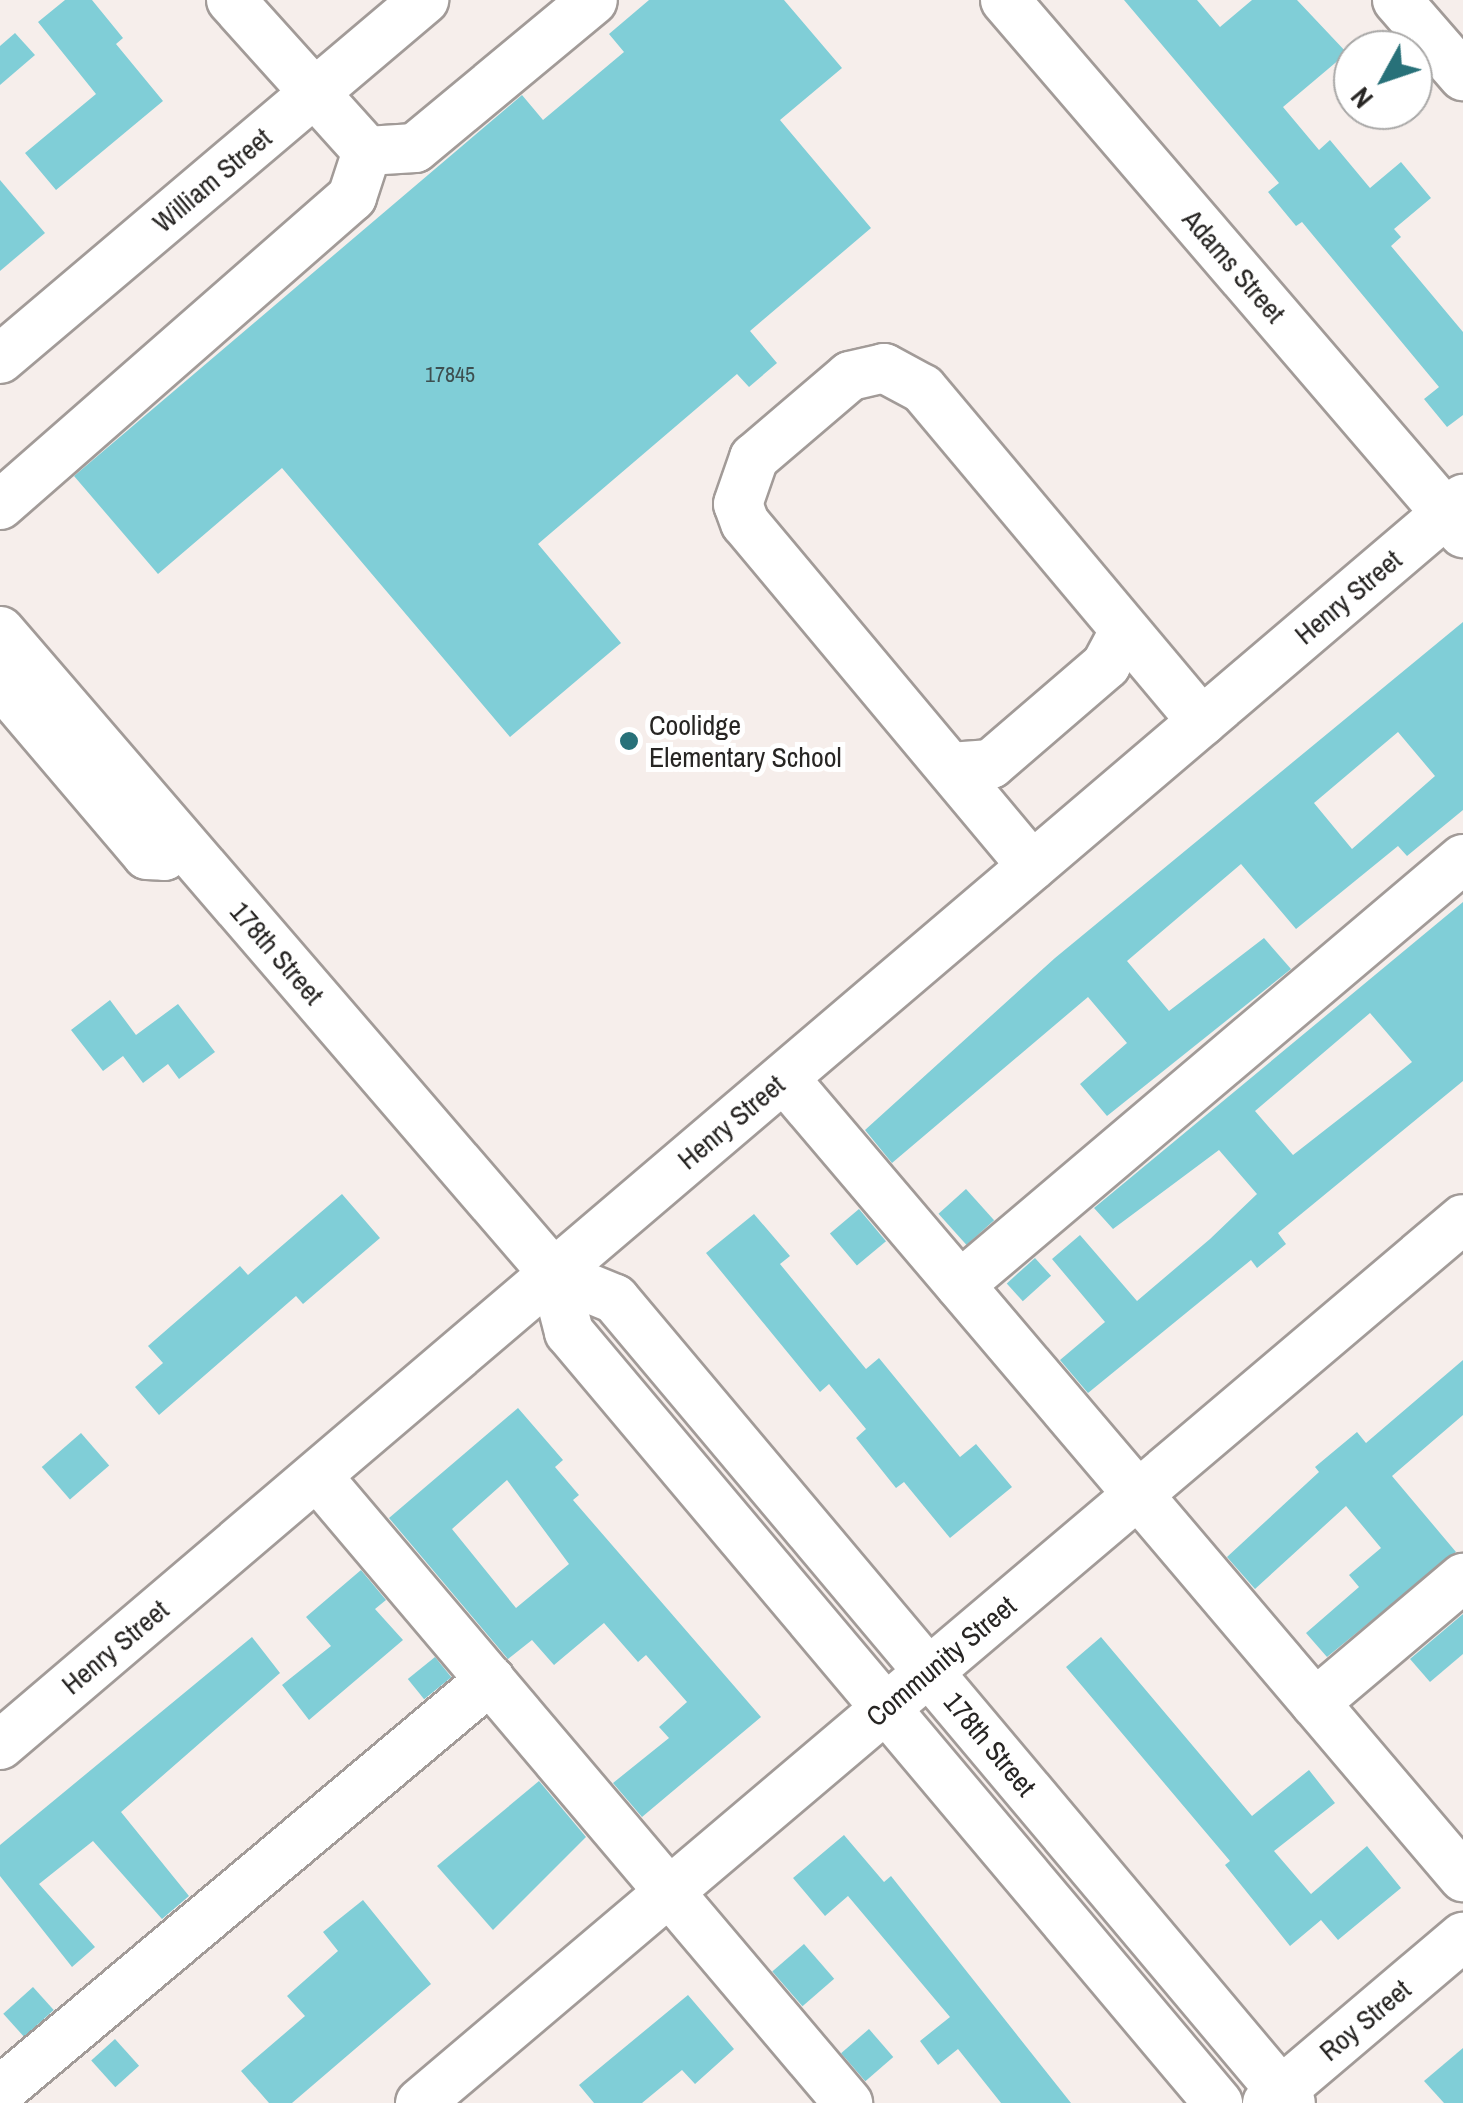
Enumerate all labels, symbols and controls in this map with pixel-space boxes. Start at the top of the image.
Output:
north arrow [1333,30,1433,130]
text: N [1342,79,1381,117]
street label: William Street [146,121,278,239]
street label: Adams Street [1176,202,1292,330]
house number: 17845 [425,362,475,388]
street label: Henry Street [1288,543,1408,651]
place label: Coolidge Elementary School [649,708,842,774]
marker: Coolidge Elementary School [618,730,640,752]
street label: 178th Street [223,895,331,1011]
street label: Henry Street [671,1068,791,1176]
street label: Community Street [859,1589,1023,1733]
street label: Henry Street [55,1593,175,1701]
street label: 178th Street [937,1685,1043,1803]
street label: Roy Street [1313,1972,1417,2068]

